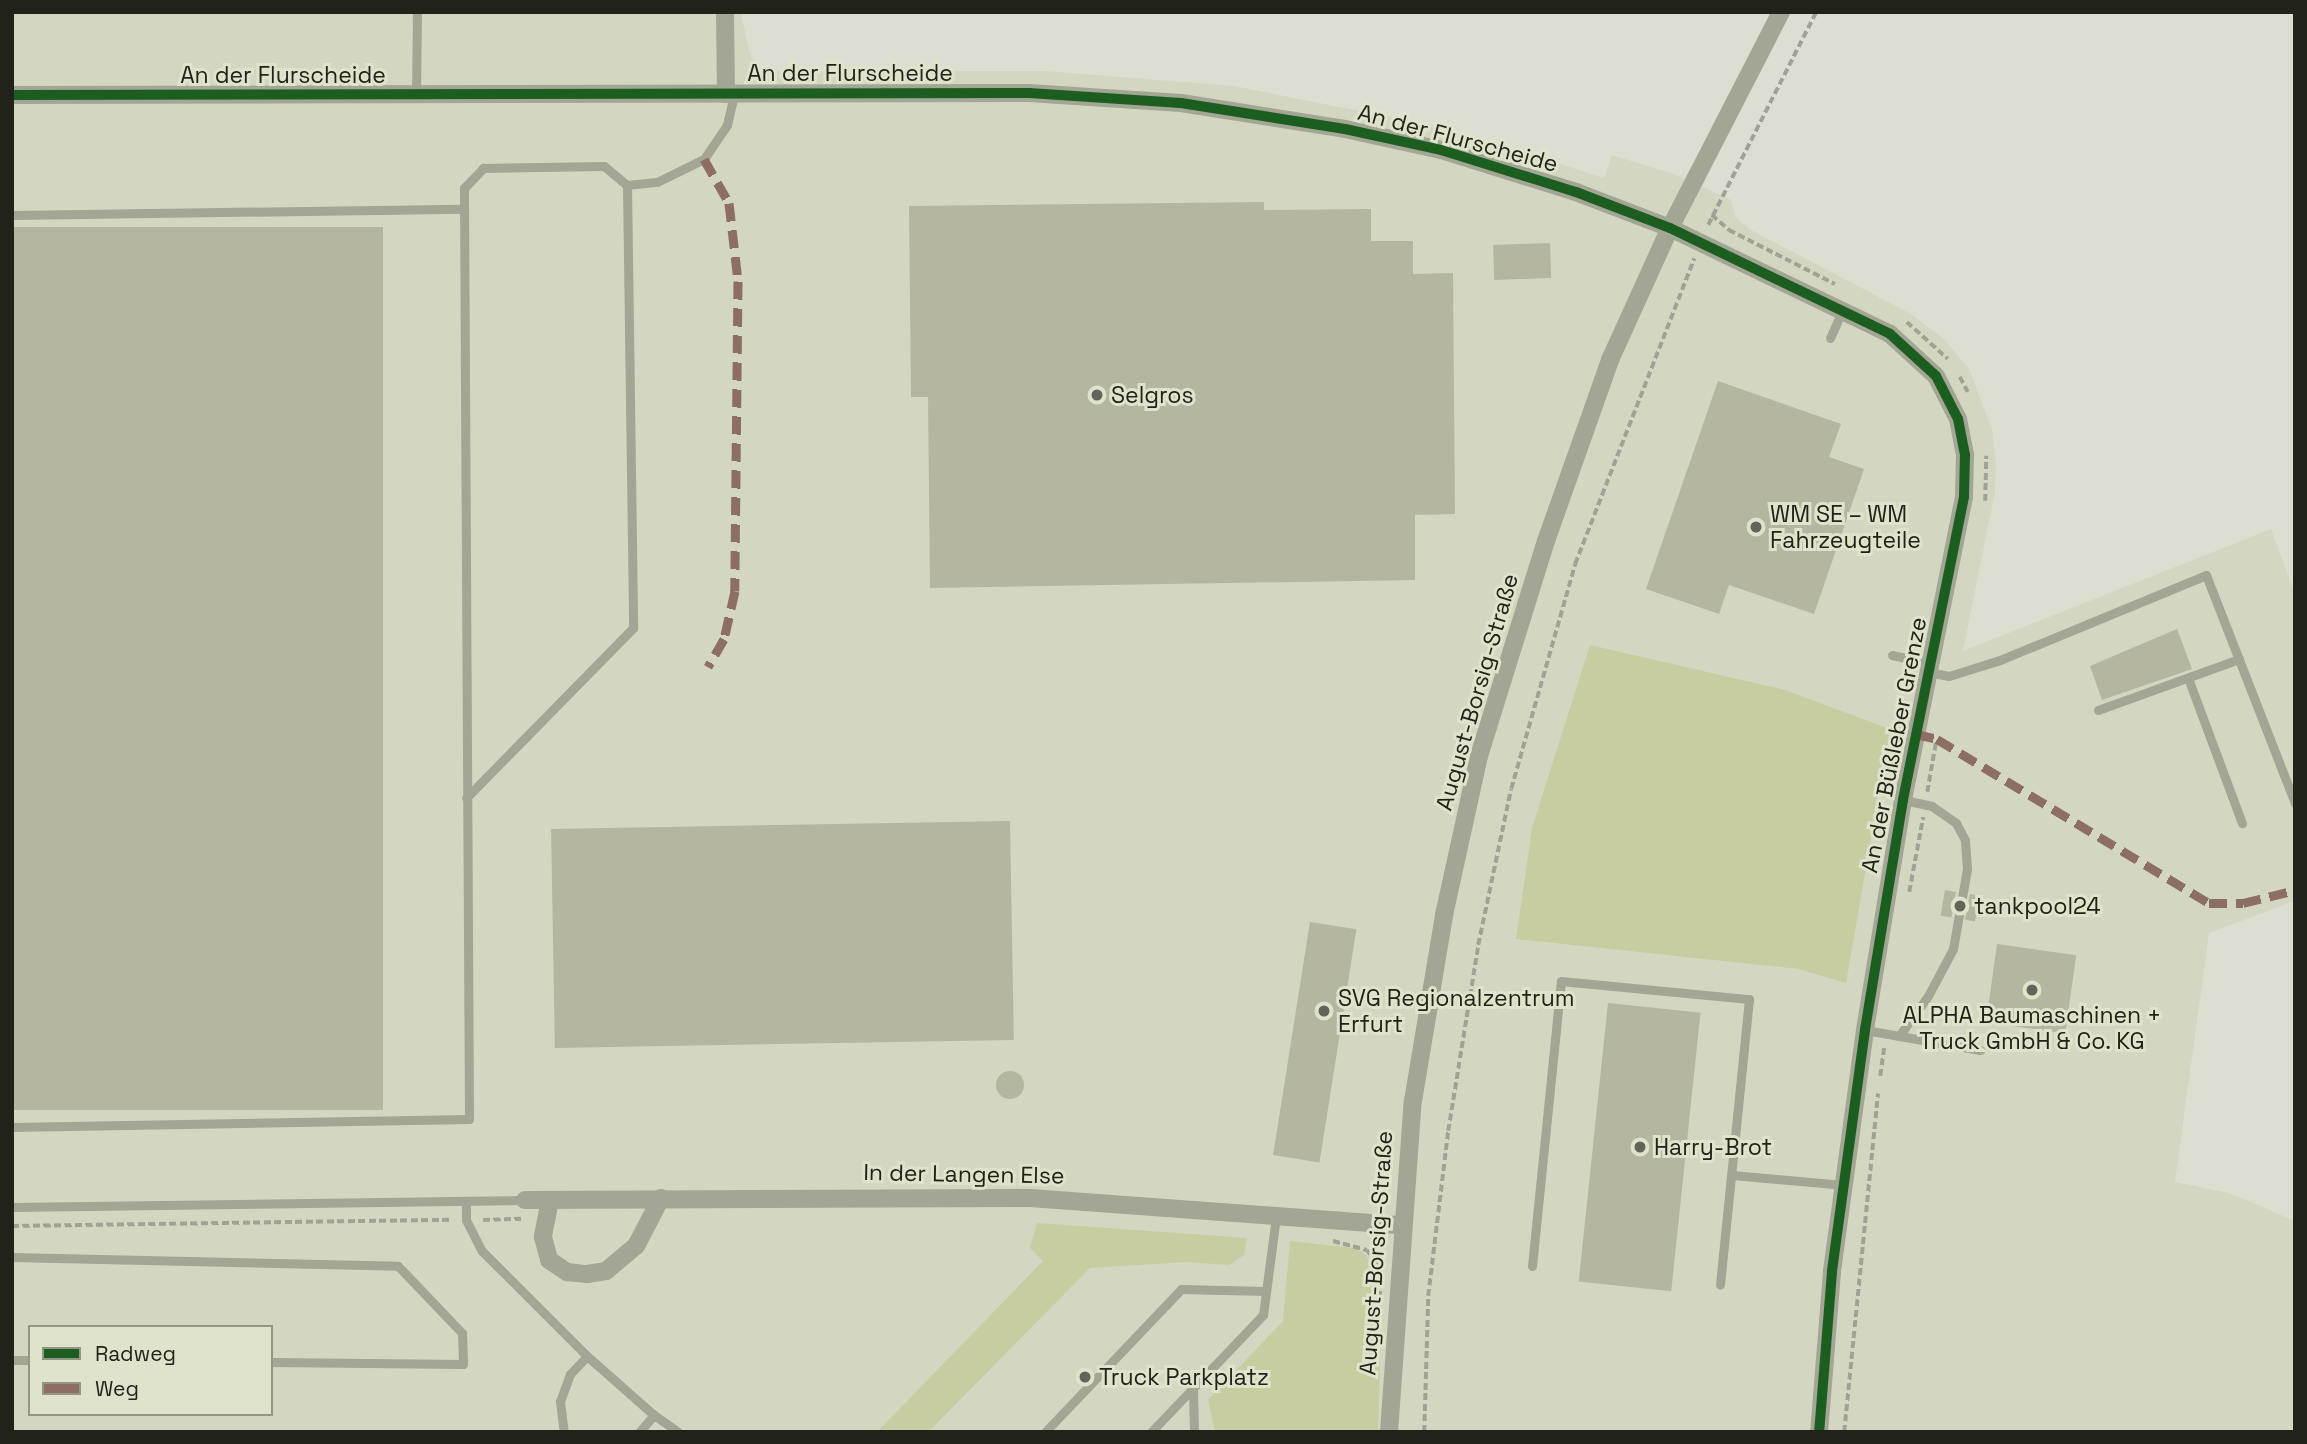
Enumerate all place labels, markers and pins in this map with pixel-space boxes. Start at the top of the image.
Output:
place label: Selgros [1111,381,1194,409]
marker: Selgros [1089,387,1105,403]
place label: WM SE – WM Fahrzeugteile [1770,500,1921,554]
marker: WM SE – WM Fahrzeugteile [1748,519,1764,535]
place label: tankpool24 [1974,892,2101,920]
marker: tankpool24 [1952,898,1968,914]
marker: ALPHA Baumaschinen + Truck GmbH & Co. KG [2024,982,2040,998]
place label: SVG Regionalzentrum Erfurt [1338,984,1575,1038]
place label: ALPHA Baumaschinen + Truck GmbH & Co. KG [1902,1001,2162,1055]
marker: SVG Regionalzentrum Erfurt [1316,1003,1332,1019]
place label: Harry-Brot [1654,1133,1772,1161]
marker: Harry-Brot [1632,1139,1648,1155]
place label: Truck Parkplatz [1099,1363,1269,1391]
marker: Truck Parkplatz [1077,1369,1093,1385]

